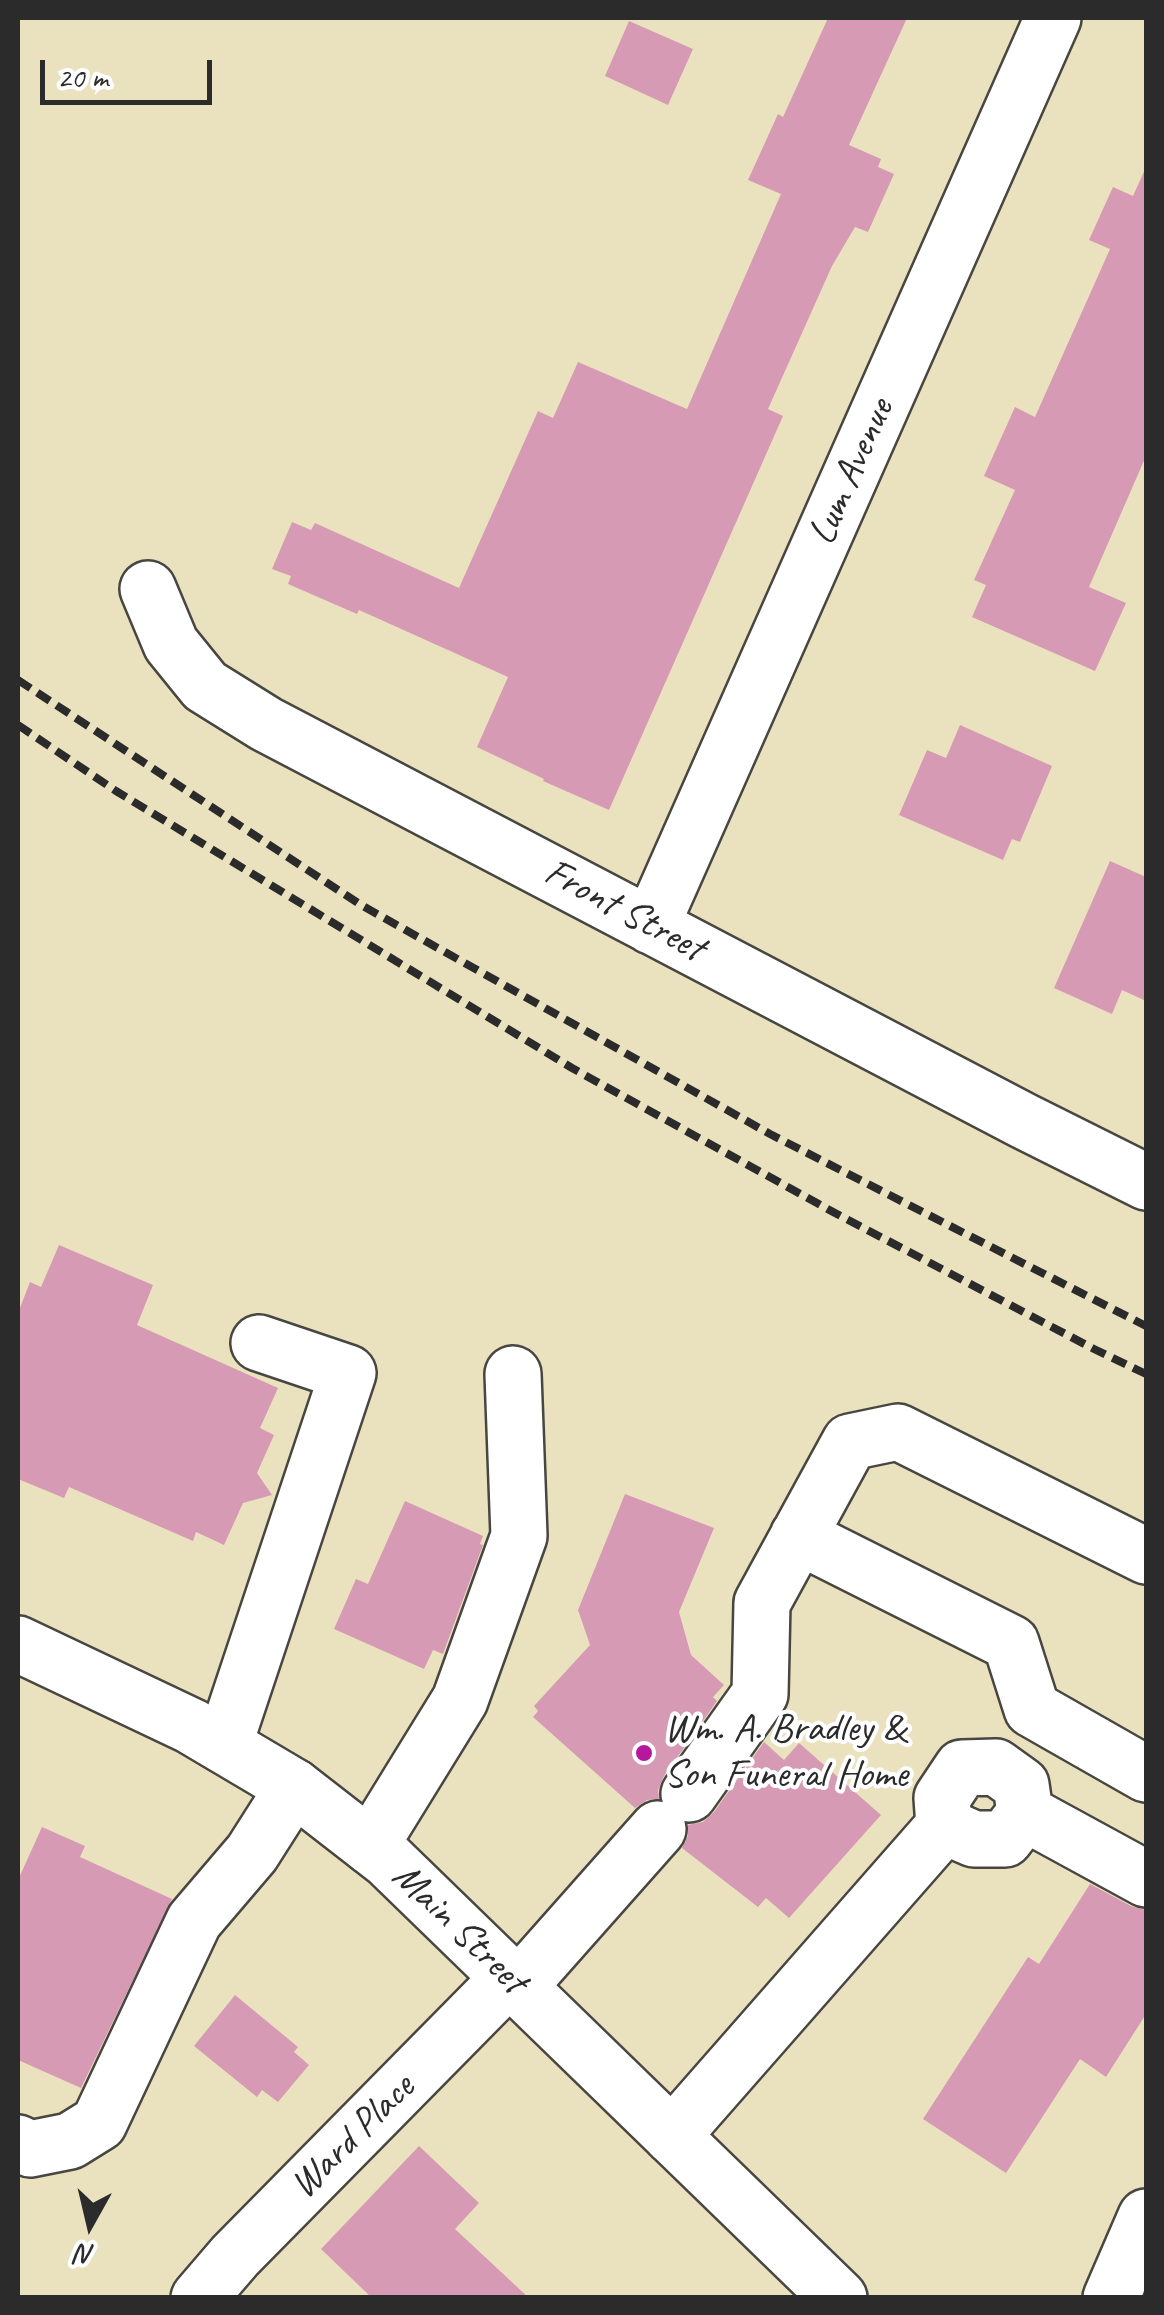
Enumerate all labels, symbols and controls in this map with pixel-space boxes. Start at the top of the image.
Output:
scale bar [45,40,218,102]
text: 20 m [57,58,108,96]
street label: Lum Avenue [799,392,905,552]
street label: Front Street [536,849,712,973]
place label: Wm. A. Bradley & Son Funeral Home [664,1706,908,1800]
marker: Wm. A. Bradley & Son Funeral Home [633,1742,655,1764]
street label: Main Street [382,1853,536,2005]
street label: Ward Place [281,2065,425,2209]
north arrow [40,2175,140,2275]
text: N [75,2237,97,2274]

